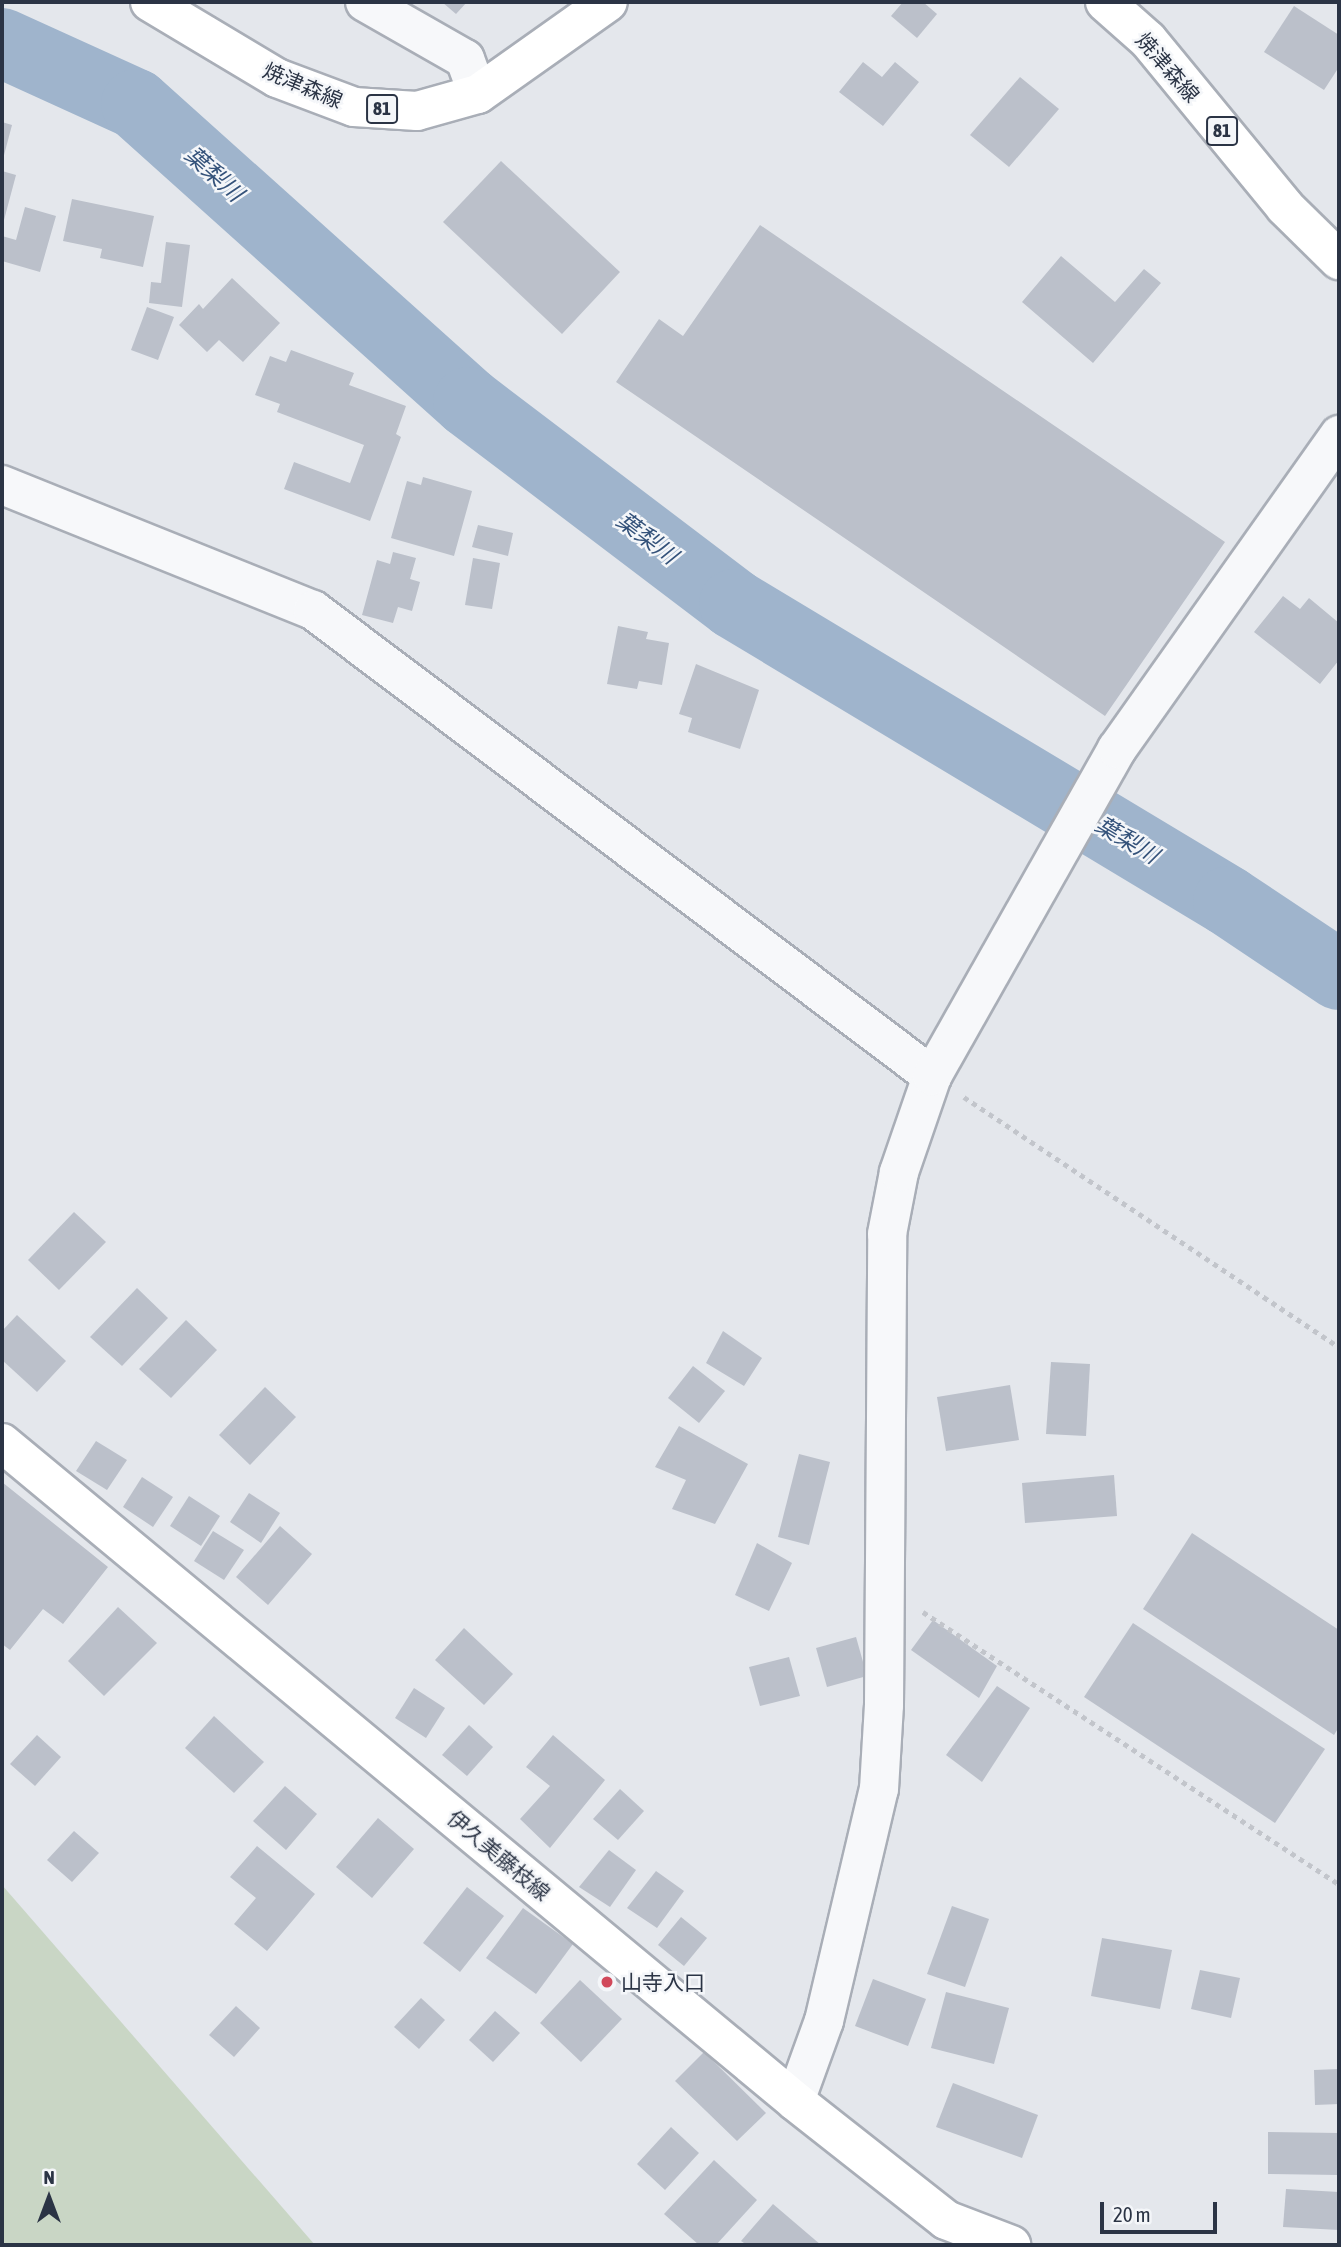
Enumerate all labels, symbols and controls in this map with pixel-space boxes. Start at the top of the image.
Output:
street label: 焼津森線 [1131,27,1205,107]
street label: 焼津森線 [259,57,347,113]
road number: 81 [364,94,400,124]
road number: 81 [1204,116,1240,146]
water label: 葉梨川 [179,141,249,207]
water label: 葉梨川 [611,506,683,570]
water label: 葉梨川 [1090,810,1164,870]
street label: 伊久美藤枝線 [443,1805,555,1905]
place label: 山寺入口 [621,1969,705,1995]
marker: 山寺入口 [599,1974,615,1990]
north arrow [14,2163,84,2233]
text: N [43,2166,55,2188]
scale bar [1103,2188,1220,2232]
text: 20 m [1113,2202,1151,2226]

